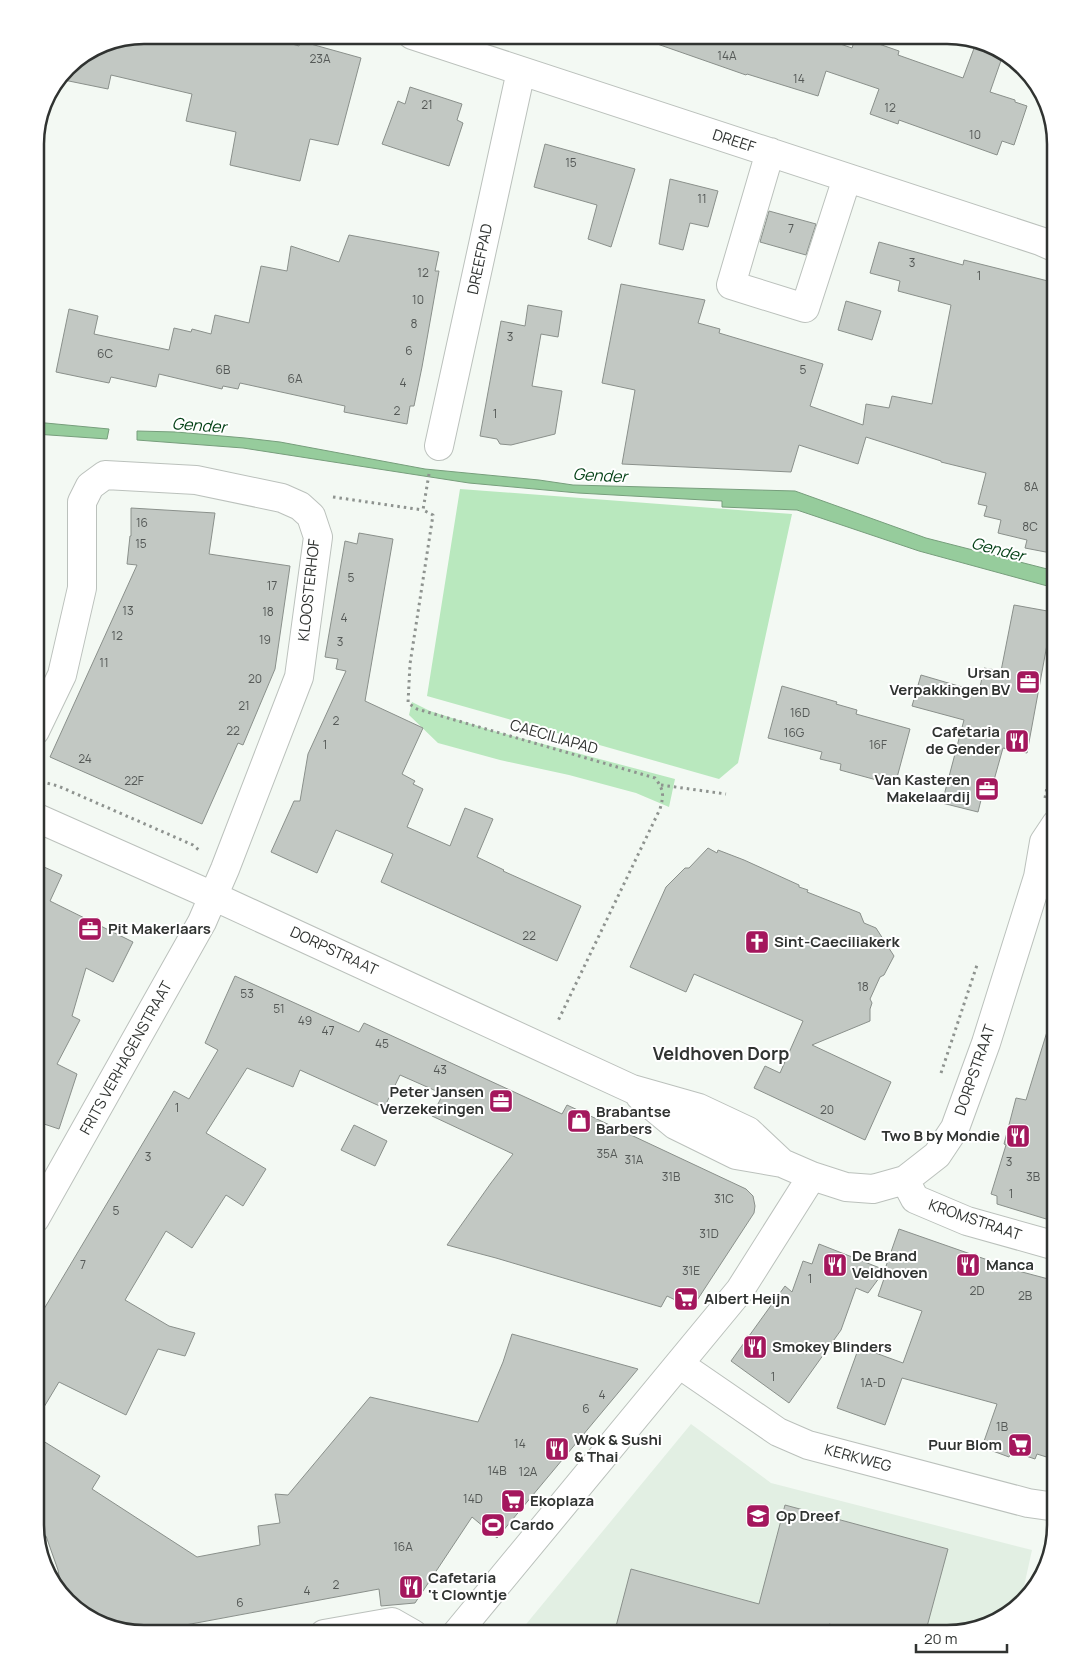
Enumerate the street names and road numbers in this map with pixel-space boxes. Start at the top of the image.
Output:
street label: DREEF [710,124,759,157]
street label: DREEFPAD [462,221,497,296]
street label: KLOOSTERHOF [293,537,324,642]
street label: CAECILIAPAD [508,714,601,759]
street label: DORPSTRAAT [287,921,382,980]
street label: FRITS VERHAGENSTRAAT [74,977,177,1138]
street label: DORPSTRAAT [949,1022,1000,1118]
street label: KROMSTRAAT [926,1194,1025,1245]
street label: KERKWEG [822,1439,894,1477]

